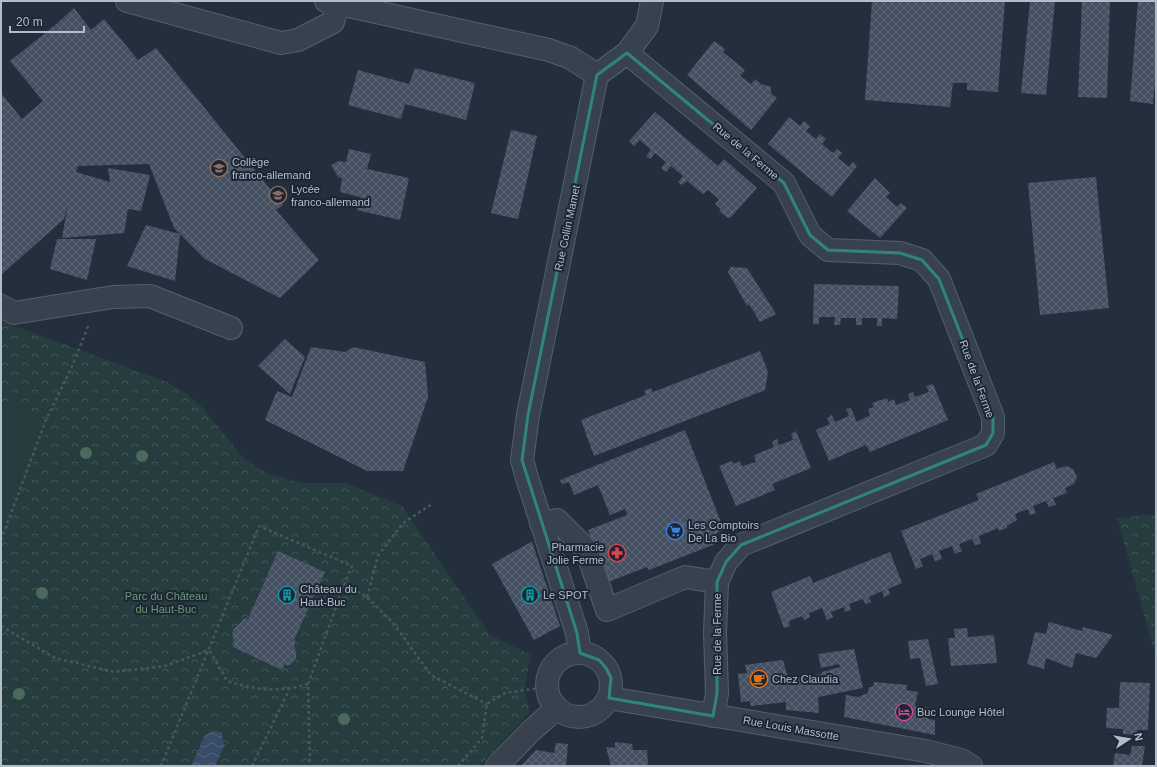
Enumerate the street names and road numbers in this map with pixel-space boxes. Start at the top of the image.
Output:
street label: Rue de la Ferme [711,120,781,182]
street label: Rue Collin Mamet [552,184,582,272]
street label: Rue de la Ferme [957,338,997,420]
street label: Rue de la Ferme [711,593,723,675]
street label: Rue Louis Massotte [742,714,840,742]

